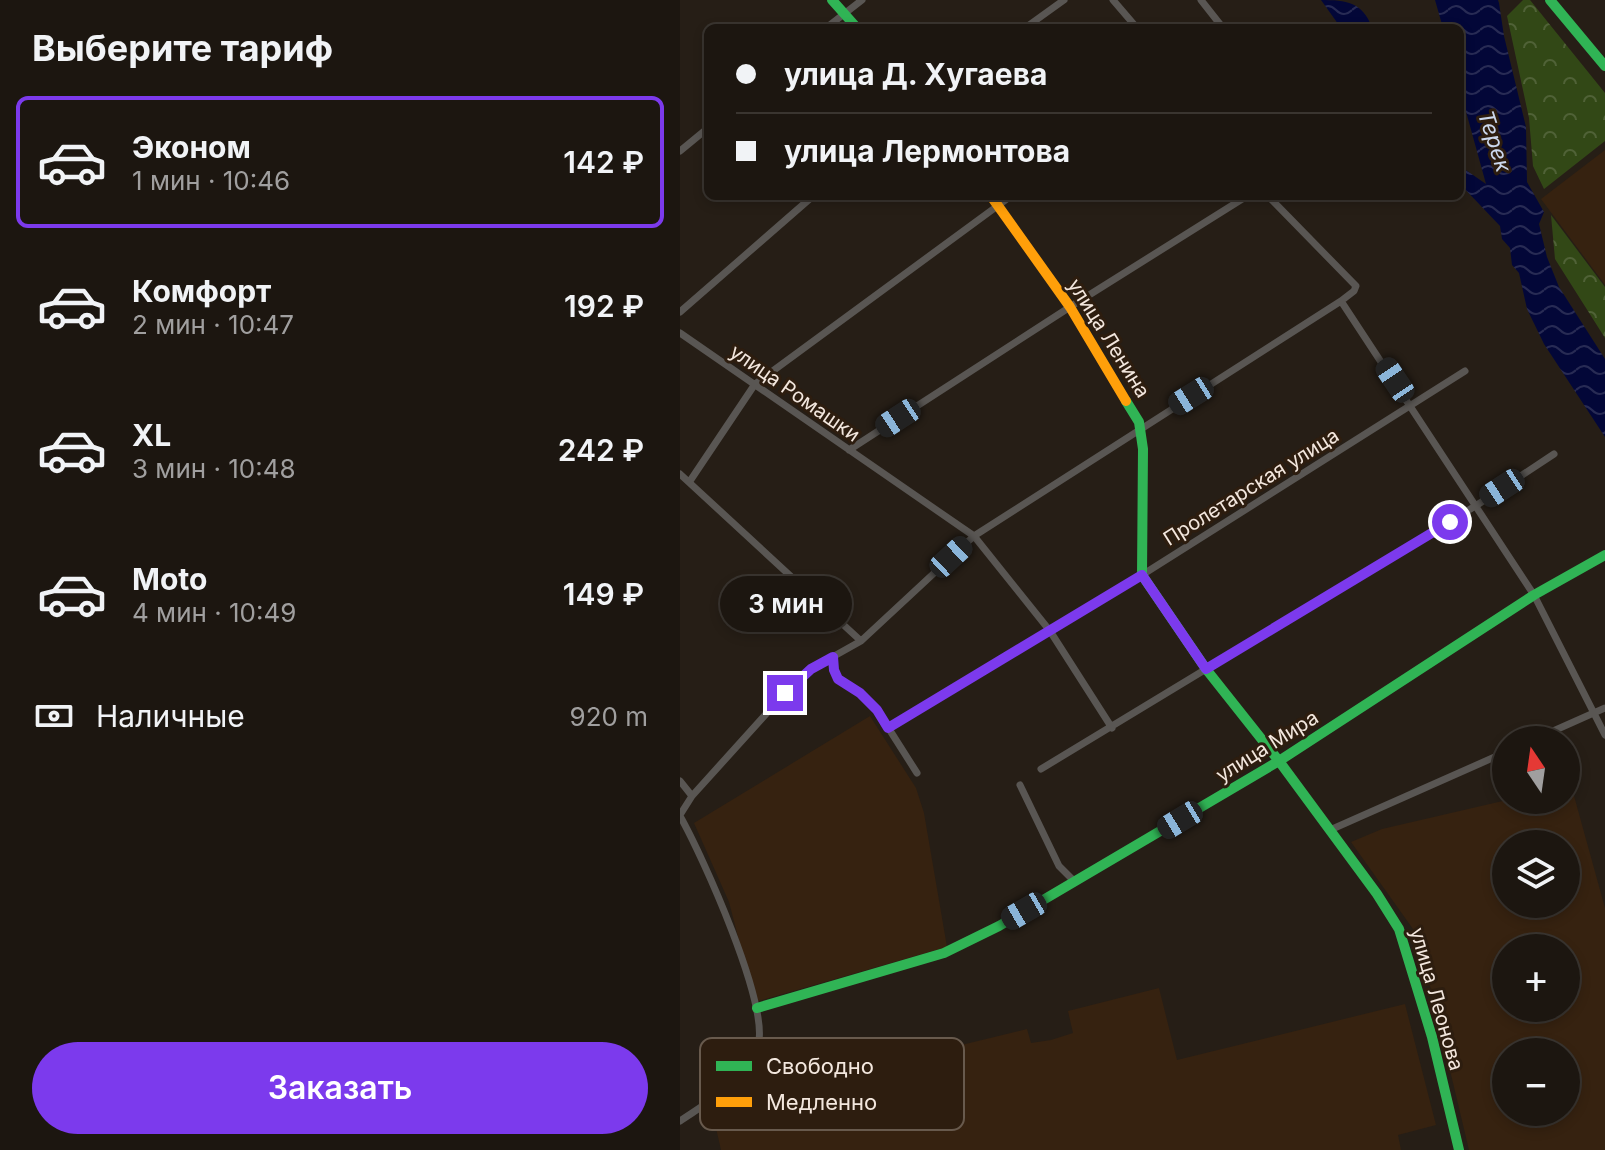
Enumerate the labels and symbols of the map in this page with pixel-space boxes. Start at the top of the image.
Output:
water label: Терек [1473,107,1517,176]
street label: улица Ленина [1063,274,1155,402]
street label: улица Ромашки [726,339,864,447]
car [1372,353,1418,407]
car [1164,373,1218,419]
car [871,395,925,441]
street label: Пролетарская улица [1159,423,1343,551]
car [1475,465,1529,511]
route start [1432,504,1468,540]
car [925,532,977,582]
callout: 3 мин [719,577,851,633]
route end [767,675,803,711]
street label: улица Мира [1211,705,1323,787]
north arrow [1492,726,1580,814]
car [1153,797,1207,843]
car [997,889,1051,933]
street label: улица Леонова [1405,925,1469,1073]
legend [700,1038,964,1130]
text: Свободно [766,1053,874,1079]
text: Медленно [766,1089,877,1115]

